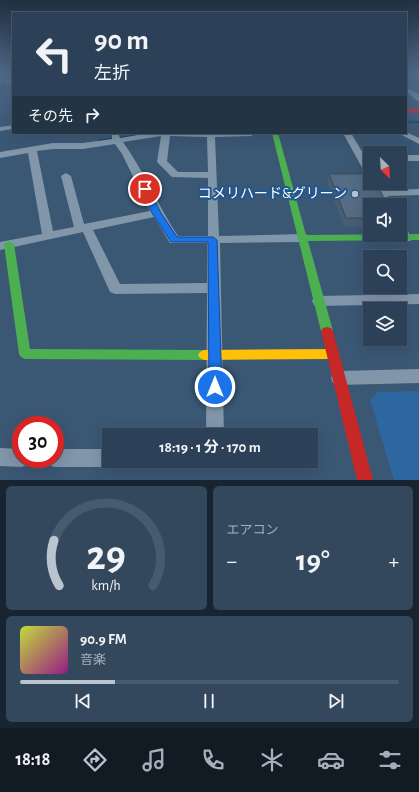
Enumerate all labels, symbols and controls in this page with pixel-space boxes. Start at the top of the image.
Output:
text: 90 m [94,27,149,55]
icon: left [28,28,80,80]
text: 左折 [94,65,130,83]
icon: right [81,104,103,126]
text: その先 [28,109,73,124]
north arrow [363,146,407,190]
map controls [363,146,407,346]
pin [128,172,162,206]
icon: arrive [134,178,156,200]
place label: コメリハード&グリーン [198,186,347,201]
marker: コメリハード&グリーン [350,189,360,199]
button: sound [363,198,407,242]
button: search [363,250,407,294]
button: layers [363,302,407,346]
position arrow [194,366,236,408]
speed limit sign: 30 [12,416,64,468]
text: 18:19 · 1 分 · 170 m [159,440,261,455]
text: エアコン [227,524,279,537]
text: 29 [86,536,126,577]
text: 19° [296,546,330,576]
text: − [227,550,237,572]
text: + [388,550,399,572]
text: km/h [92,579,121,593]
text: 90.9 FM [80,632,127,647]
text: 音楽 [80,654,106,667]
icon: previous [72,690,94,712]
icon: pause [198,690,220,712]
icon: next [325,690,347,712]
icon: directions [81,746,109,774]
icon: music [140,746,168,774]
icon: phone [199,746,227,774]
icon: climate [258,746,286,774]
icon: car [317,746,345,774]
icon: filters [376,746,404,774]
text: 18:18 [15,751,50,769]

